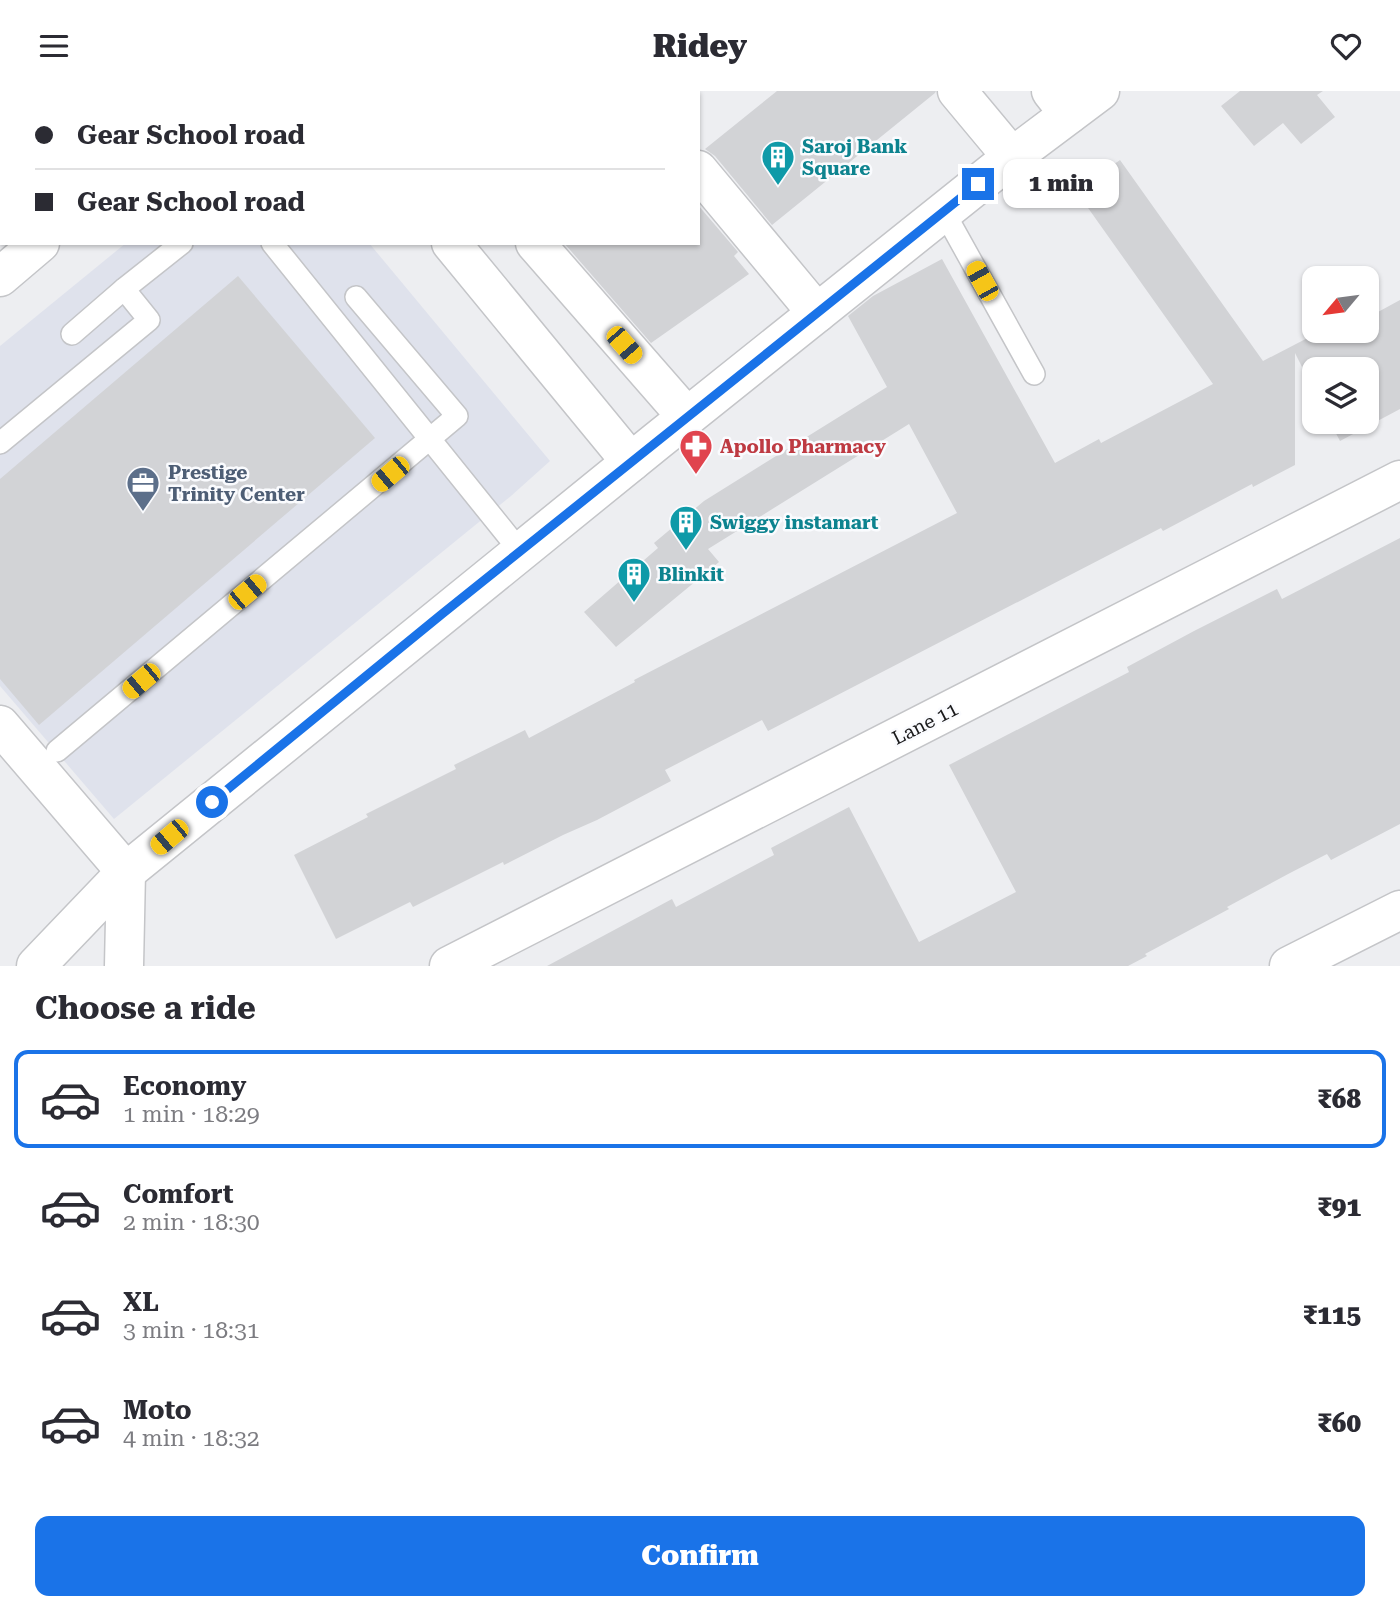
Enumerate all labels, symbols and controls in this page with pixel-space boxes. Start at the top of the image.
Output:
icon: menu [35,27,73,65]
text: Ridey [653,27,747,65]
icon: heart [1327,27,1365,65]
text: Gear School road [77,120,305,150]
place label: Saroj Bank Square [802,135,907,180]
building icon: Saroj Bank Square [759,138,797,187]
callout: 1 min [1002,159,1118,209]
route end [962,168,994,200]
text: 1 min [1029,170,1093,197]
text: Gear School road [77,187,305,217]
car [963,258,1002,304]
north arrow [1302,266,1379,343]
map controls [1302,266,1379,434]
car [603,322,646,368]
button: layers [1302,357,1379,434]
pharmacy icon: Apollo Pharmacy [677,427,715,476]
place label: Apollo Pharmacy [720,435,886,458]
car [368,452,413,496]
place label: Prestige Trinity Center [168,461,305,506]
office icon: Prestige Trinity Center [124,464,162,513]
building icon: Swiggy instamart [667,503,705,552]
place label: Swiggy instamart [710,511,879,534]
building icon: Blinkit [615,555,653,604]
place label: Blinkit [658,563,724,586]
car [225,570,270,614]
car [119,659,164,703]
street label: Lane 11 [888,697,962,750]
route start [196,786,228,818]
car [147,815,192,859]
text: Choose a ride [35,989,256,1027]
icon: car [39,1068,102,1131]
text: Economy [123,1071,246,1101]
text: ₹68 [1317,1084,1361,1114]
text: 1 min · 18:29 [123,1101,260,1128]
icon: car [39,1176,102,1239]
text: Comfort [123,1179,233,1209]
text: ₹91 [1317,1192,1361,1222]
text: 2 min · 18:30 [123,1209,260,1236]
icon: car [39,1284,102,1347]
text: XL [123,1287,159,1317]
text: ₹115 [1303,1300,1361,1330]
text: 3 min · 18:31 [123,1317,260,1344]
icon: car [39,1392,102,1455]
text: Moto [123,1395,192,1425]
text: ₹60 [1317,1408,1361,1438]
text: 4 min · 18:32 [123,1425,260,1452]
button: Confirm [35,1516,1365,1596]

